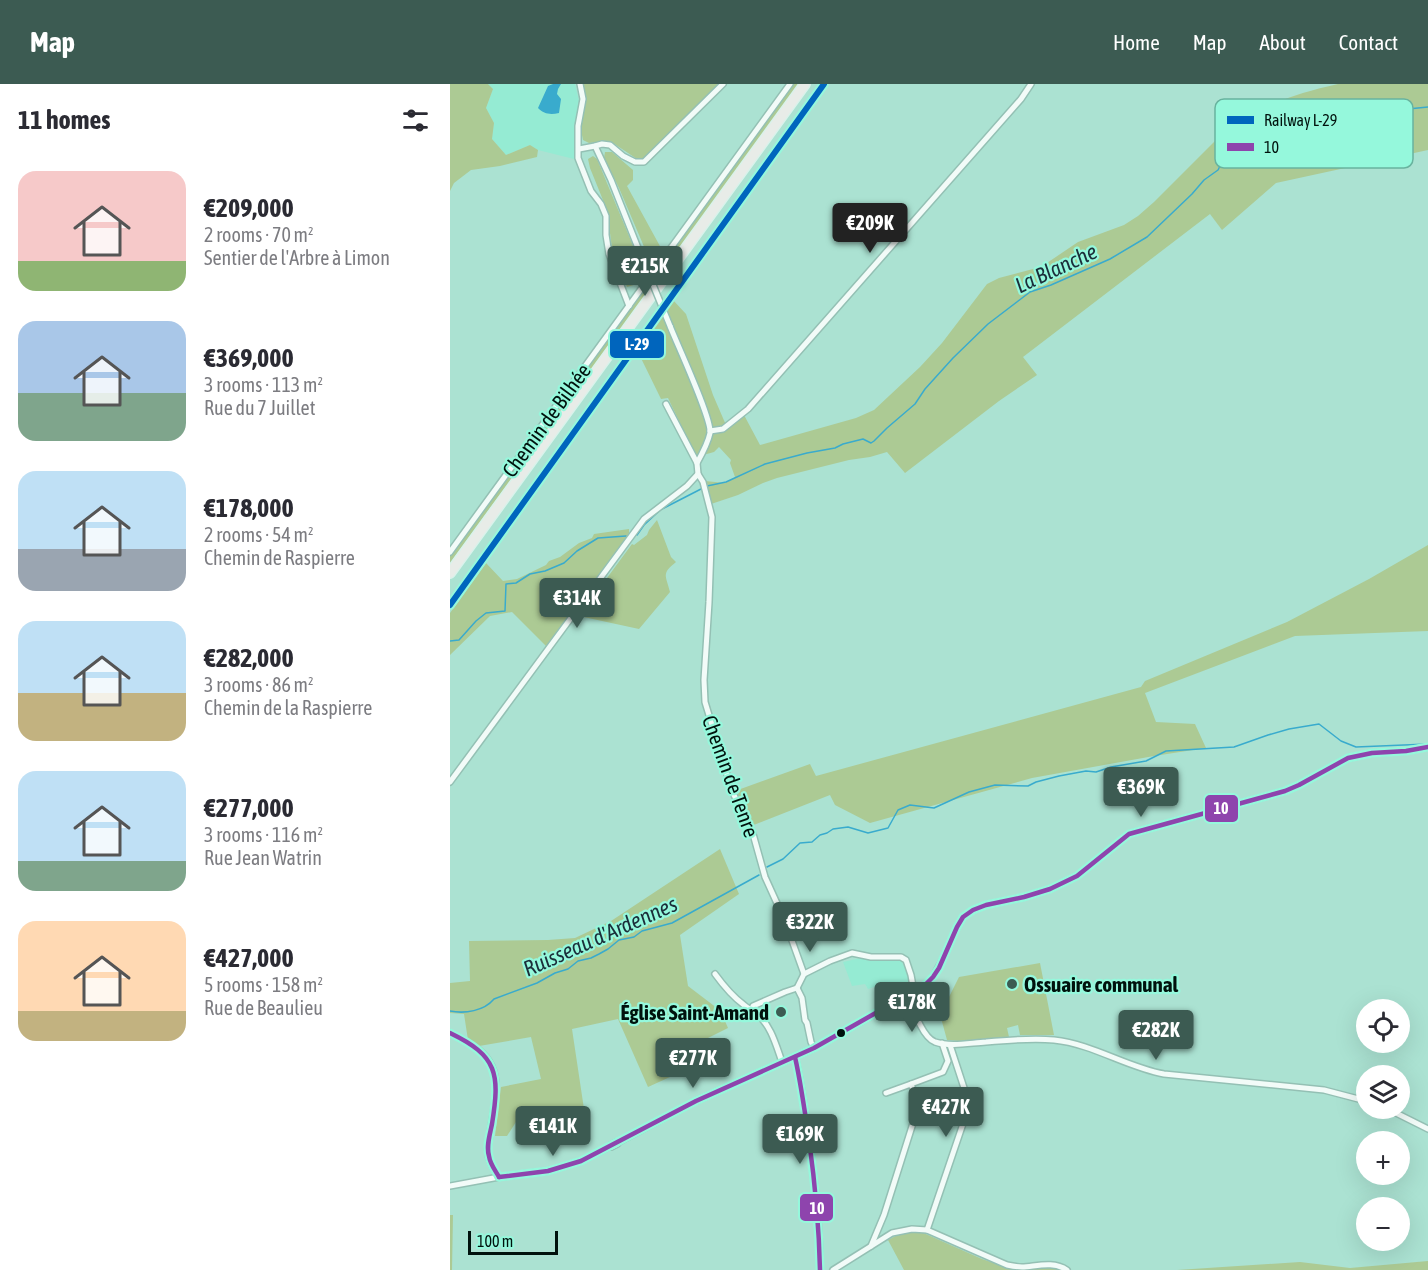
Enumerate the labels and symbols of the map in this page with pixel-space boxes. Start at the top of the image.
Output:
legend [1215,99,1413,168]
text: Railway L-29 [1264,111,1337,130]
text: 10 [1264,138,1279,156]
pin: €209K [828,203,912,254]
water label: La Blanche [1011,238,1101,298]
pin: €215K [603,246,687,297]
line badge: L-29 [609,330,665,359]
text: L-29 [625,335,650,353]
street label: Chemin de Bilhée [497,359,595,481]
pin: €314K [535,578,619,629]
street label: Chemin de Tenre [698,712,764,840]
pin: €369K [1099,767,1183,818]
line badge: 10 [1204,794,1239,823]
text: 10 [1213,799,1229,817]
water label: Ruisseau d'Ardennes [519,890,681,982]
pin: €322K [768,902,852,953]
place label: Ossuaire communal [1024,972,1178,996]
marker: Ossuaire communal [1005,977,1019,991]
pin: €178K [870,982,954,1033]
place label: Église Saint-Amand [621,1000,769,1024]
marker: Église Saint-Amand [774,1005,788,1019]
pin: €282K [1114,1010,1198,1061]
unlabelled marker [835,1027,847,1039]
pin: €277K [651,1038,735,1089]
pin: €427K [904,1087,988,1138]
pin: €141K [511,1106,595,1157]
pin: €169K [758,1114,842,1165]
line badge: 10 [799,1193,834,1222]
text: 10 [809,1199,825,1217]
scale bar [468,1228,558,1256]

